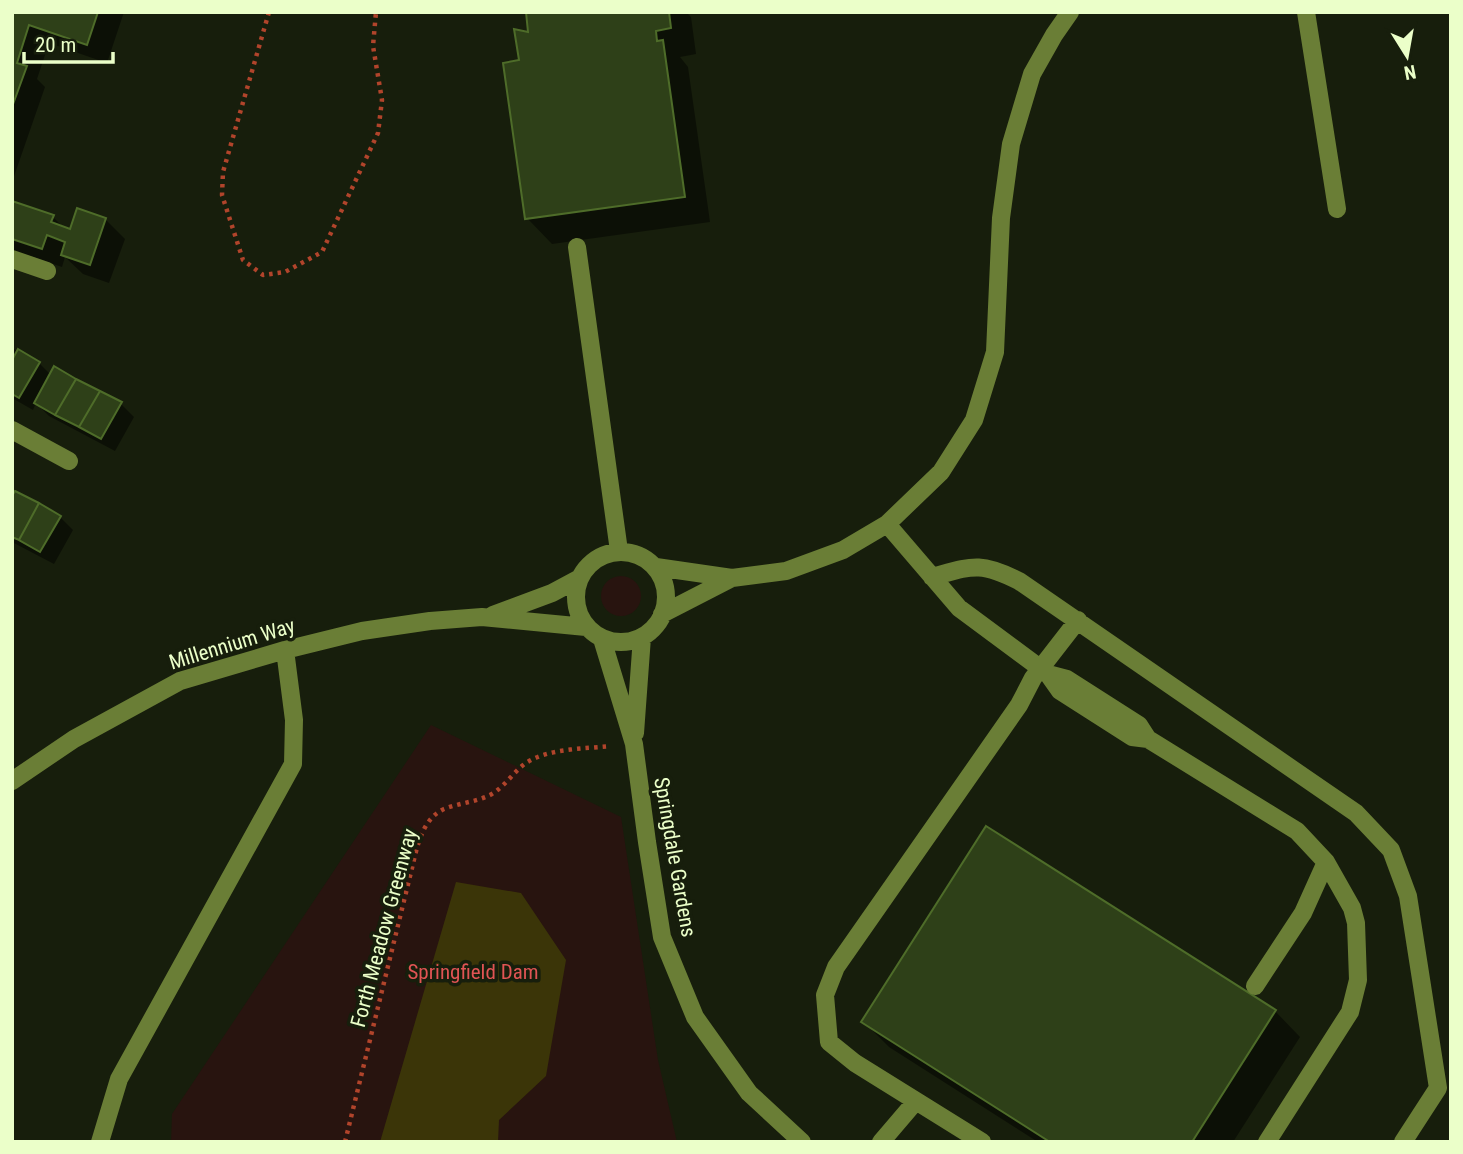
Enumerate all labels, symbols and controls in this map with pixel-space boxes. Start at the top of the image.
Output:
scale bar [24,21,114,65]
north arrow [1372,21,1442,91]
text: 20 m [35,33,76,57]
text: N [1402,60,1418,85]
street label: Millennium Way [166,613,298,675]
street label: Springdale Gardens [649,775,701,939]
street label: Forth Meadow Greenway [346,826,422,1030]
park label: Springfield Dam [407,960,539,984]

